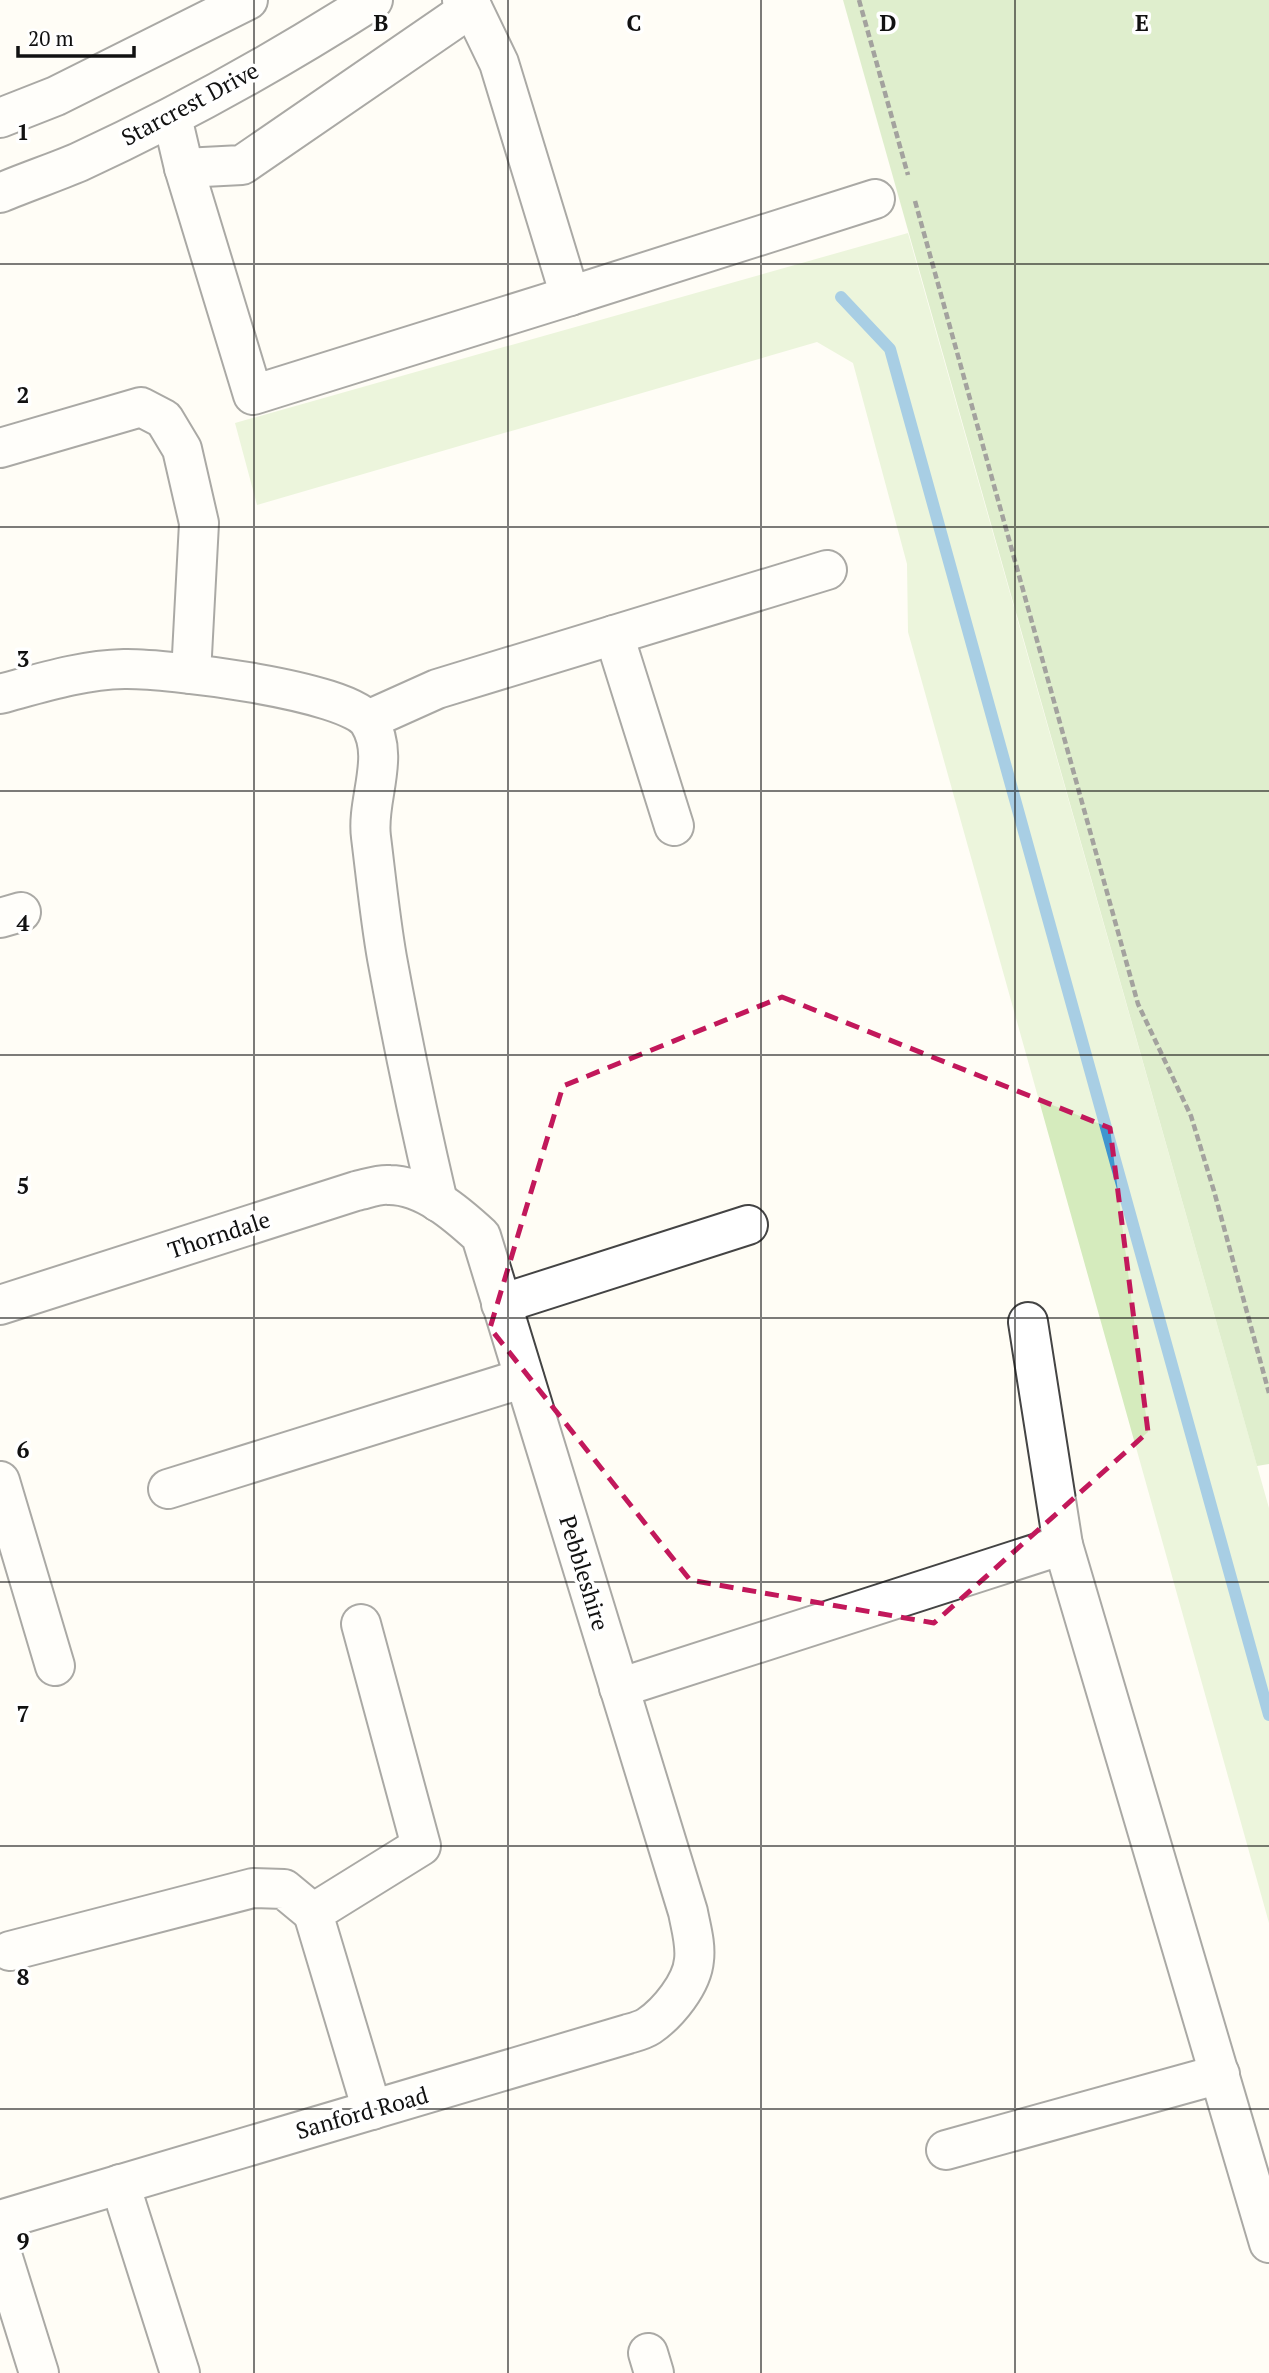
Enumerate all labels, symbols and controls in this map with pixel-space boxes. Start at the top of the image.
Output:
text: B [374,7,389,38]
text: C [627,7,642,38]
text: D [880,7,897,38]
text: E [1135,7,1149,38]
scale bar [18,14,133,58]
text: 20 m [28,24,74,52]
street label: Starcrest Drive [116,54,264,153]
text: 1 [17,116,30,147]
text: 2 [17,379,30,410]
text: 3 [17,643,30,674]
text: 4 [17,907,30,938]
text: 5 [17,1170,30,1201]
street label: Thorndale [164,1203,274,1266]
text: 6 [17,1434,30,1465]
street label: Pebbleshire [552,1511,617,1634]
text: 7 [17,1698,30,1729]
text: 8 [17,1961,30,1992]
street label: Sanford Road [292,2079,432,2146]
text: 9 [17,2225,30,2256]

